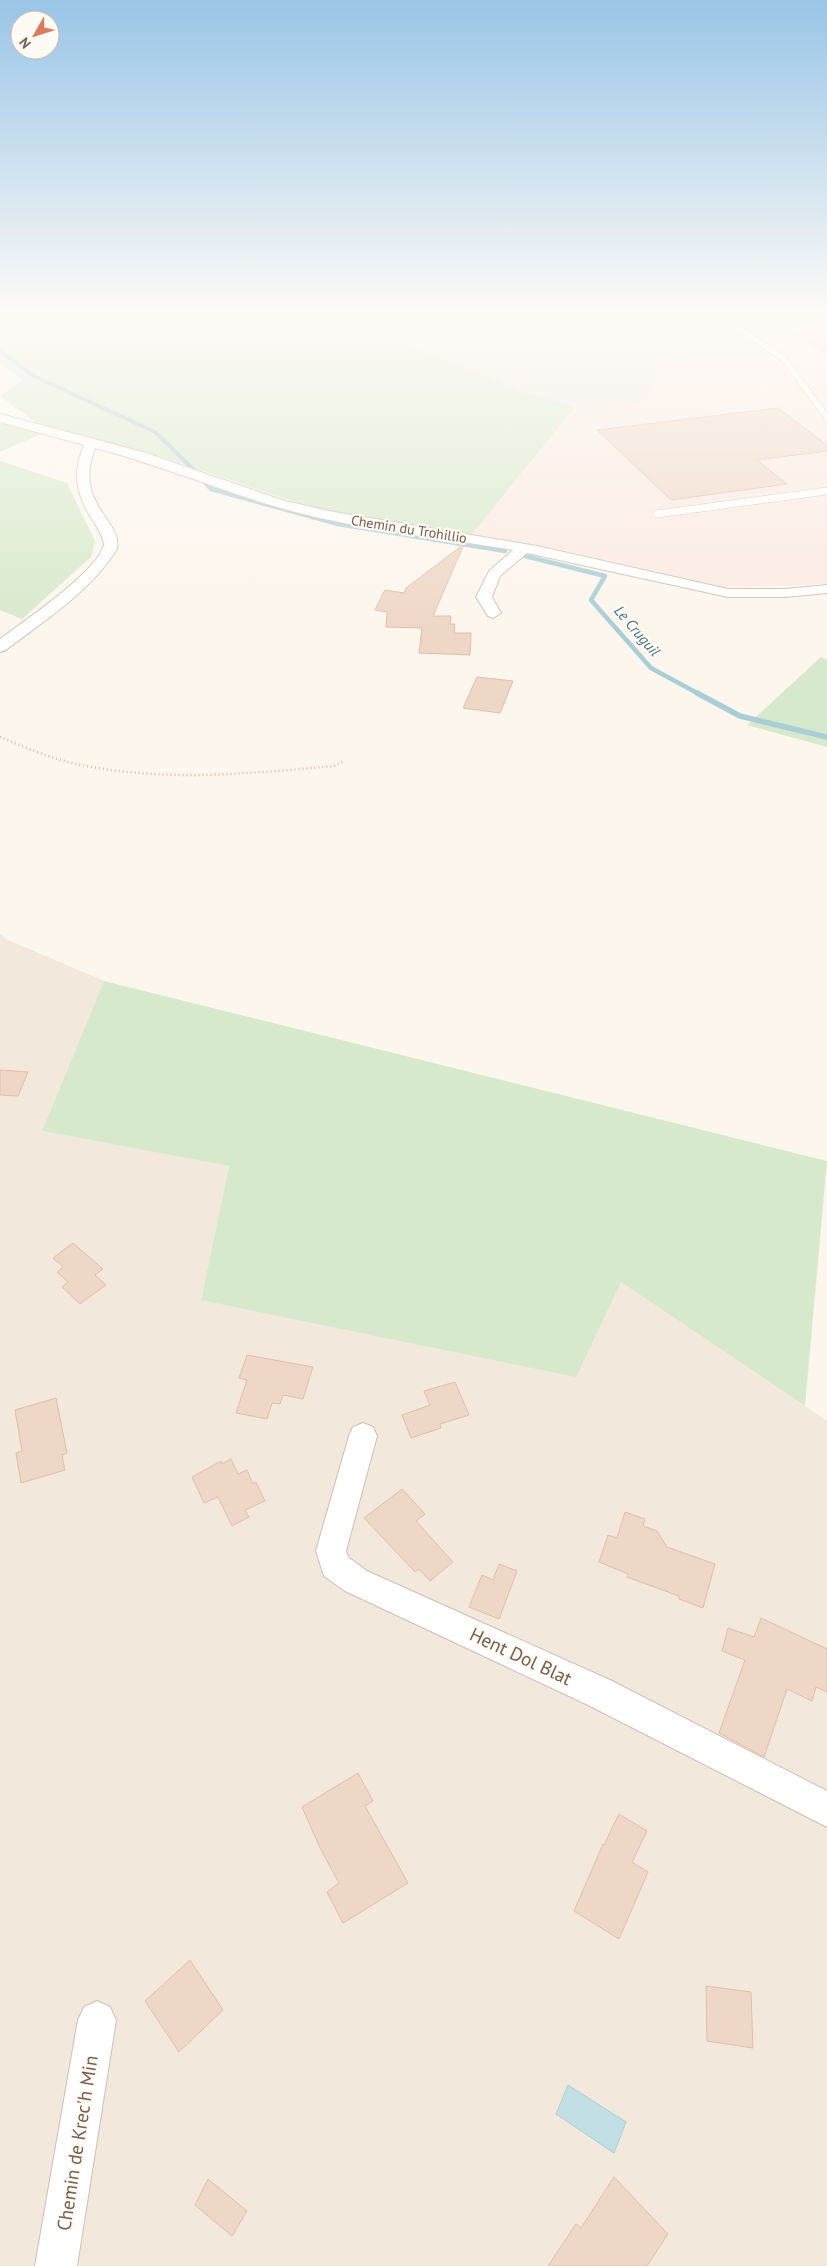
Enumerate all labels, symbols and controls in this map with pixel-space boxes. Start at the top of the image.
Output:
north arrow [10,10,60,60]
text: N [15,34,35,52]
street label: Chemin du Trohillio [350,511,468,547]
water label: Le Cruguil [610,601,665,660]
street label: Hent Dol Blat [466,1622,576,1690]
street label: Chemin de Krec'h Min [51,2054,103,2232]

